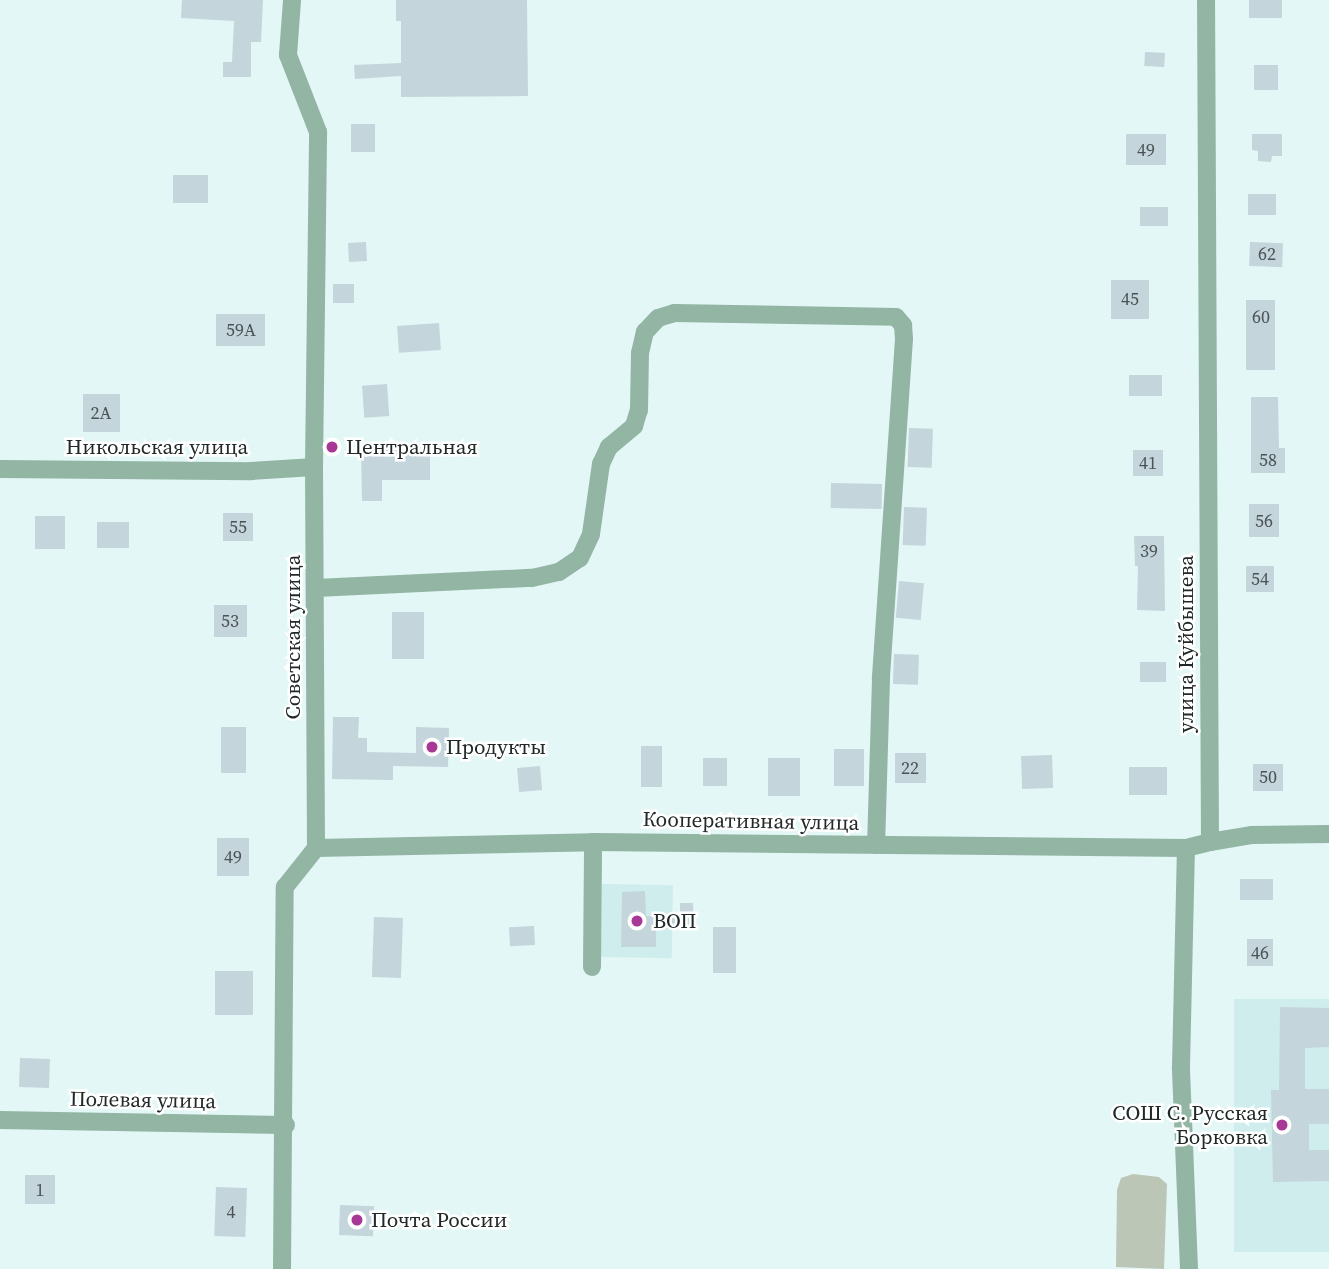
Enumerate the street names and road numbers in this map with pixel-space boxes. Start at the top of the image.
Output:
street label: Никольская улица [66,434,248,460]
street label: Советская улица [280,555,306,719]
street label: улица Куйбышева [1173,555,1199,733]
street label: Кооперативная улица [642,807,860,835]
street label: Полевая улица [70,1086,216,1114]

